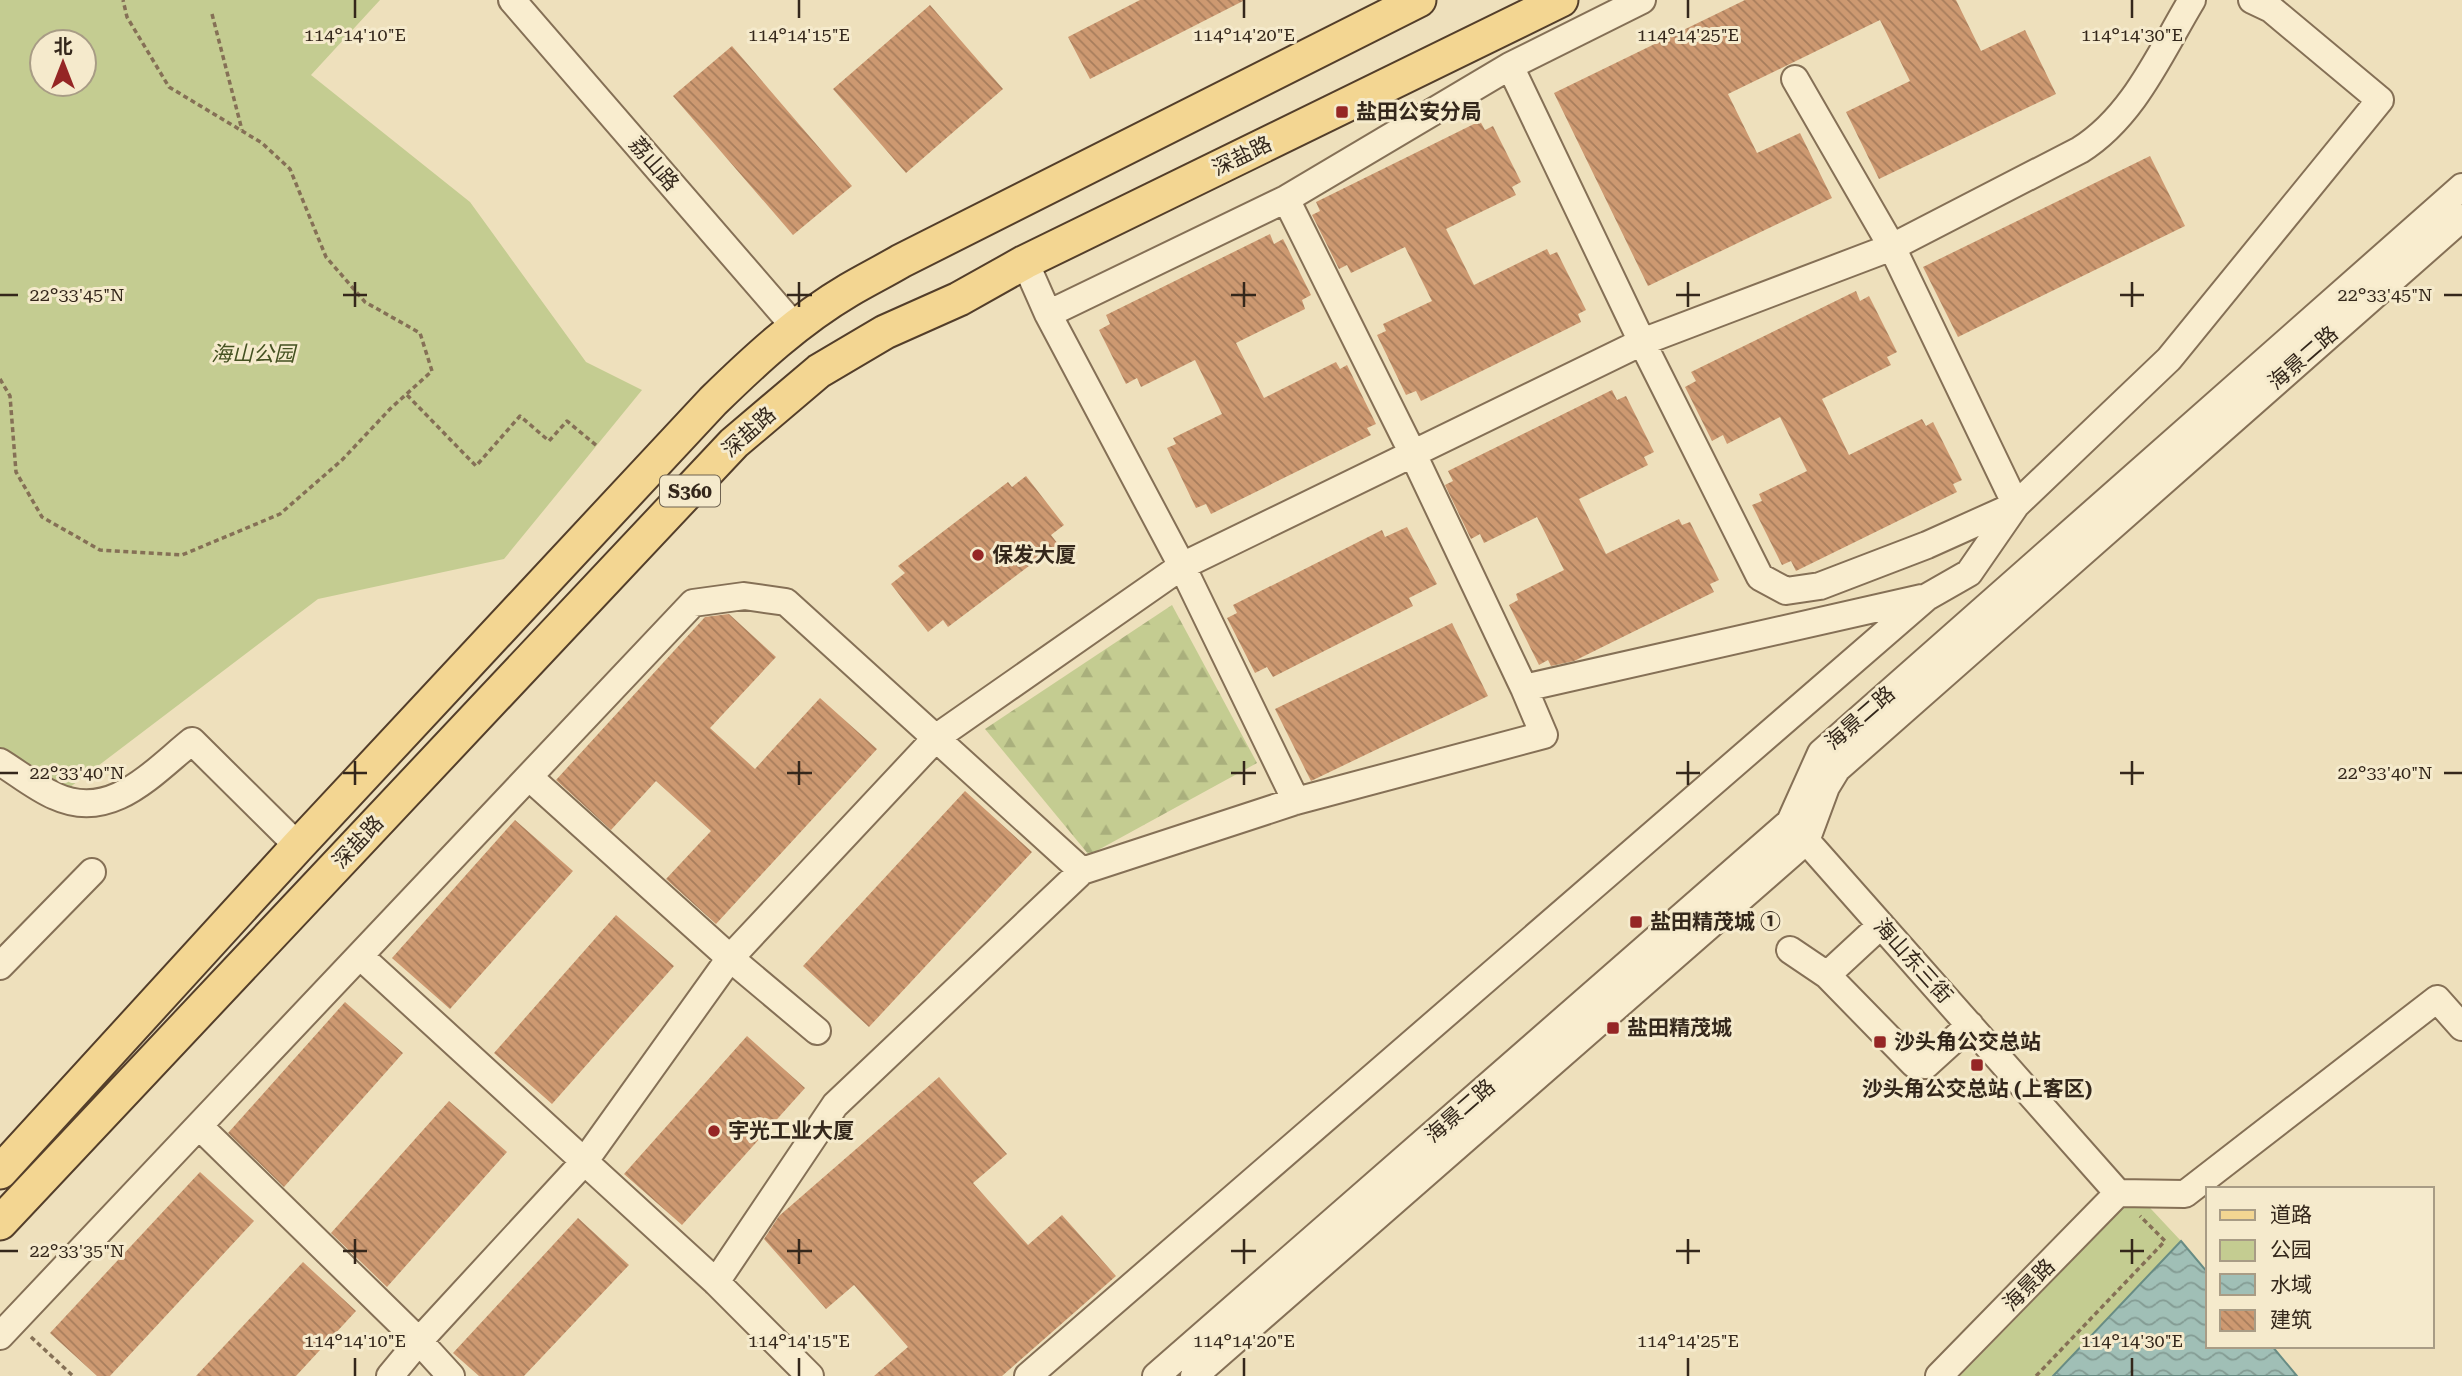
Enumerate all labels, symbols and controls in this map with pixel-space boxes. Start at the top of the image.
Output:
text: 114°14'10"E [304,24,406,45]
text: 114°14'15"E [748,24,850,45]
text: 114°14'20"E [1193,24,1295,45]
text: 114°14'25"E [1637,24,1739,45]
text: 114°14'30"E [2081,24,2183,45]
north arrow [28,28,98,98]
text: 北 [53,35,73,58]
place label: 盐田公安分局 [1356,100,1482,124]
marker: 盐田公安分局 [1334,104,1350,120]
street label: 深盐路 [1208,131,1276,181]
street label: 荔山路 [624,132,684,196]
text: 22°33'45"N [30,284,124,305]
text: 22°33'45"N [2338,284,2432,305]
street label: 海景二路 [2263,321,2343,395]
park label: 海山公园 [211,342,298,366]
street label: 深盐路 [718,402,780,462]
road number: S360 [660,476,720,506]
place label: 保发大厦 [992,543,1076,567]
marker: 保发大厦 [970,547,986,563]
street label: 海景二路 [1820,681,1900,755]
text: 22°33'40"N [30,762,124,783]
text: 22°33'40"N [2338,762,2432,783]
street label: 深盐路 [328,811,388,873]
place label: 盐田精茂城 ① [1650,910,1781,934]
marker: 盐田精茂城 ① [1628,914,1644,930]
street label: 海山东三街 [1869,914,1957,1008]
place label: 盐田精茂城 [1627,1016,1732,1040]
marker: 盐田精茂城 [1605,1020,1621,1036]
place label: 沙头角公交总站 [1894,1030,2041,1054]
marker: 沙头角公交总站 [1872,1034,1888,1050]
marker: 沙头角公交总站 (上客区) [1969,1057,1985,1073]
street label: 海景二路 [1420,1074,1500,1148]
place label: 沙头角公交总站 (上客区) [1862,1077,2092,1101]
place label: 宇光工业大厦 [728,1119,854,1143]
marker: 宇光工业大厦 [706,1123,722,1139]
legend [2206,1187,2434,1348]
text: 道路 [2270,1203,2312,1227]
text: 公园 [2270,1238,2312,1262]
text: 22°33'35"N [30,1240,124,1261]
street label: 海景路 [1998,1254,2060,1316]
text: 水域 [2270,1273,2312,1297]
text: 建筑 [2270,1308,2312,1332]
text: 114°14'10"E [304,1330,406,1351]
text: 114°14'15"E [748,1330,850,1351]
text: 114°14'20"E [1193,1330,1295,1351]
text: 114°14'25"E [1637,1330,1739,1351]
text: 114°14'30"E [2081,1330,2183,1351]

